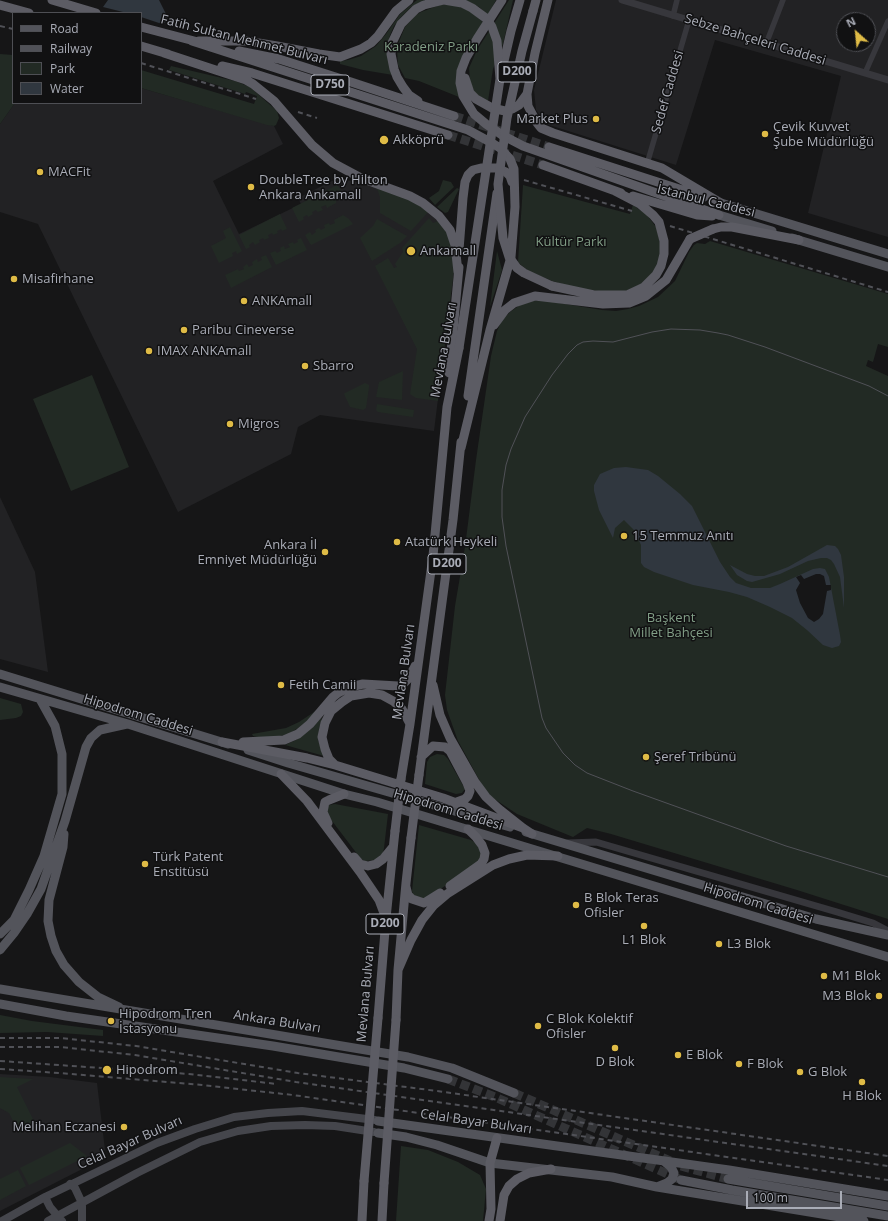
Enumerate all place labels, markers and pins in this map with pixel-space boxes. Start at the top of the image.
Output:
place label: Market Plus [516,111,588,127]
marker: Market Plus [591,114,601,124]
place label: Çevik Kuvvet Şube Müdürlüğü [773,119,874,150]
marker: Çevik Kuvvet Şube Müdürlüğü [760,129,770,139]
place label: Akköprü [393,132,444,148]
marker: Akköprü [378,134,390,146]
place label: MACFit [48,164,91,180]
marker: MACFit [35,167,45,177]
place label: DoubleTree by Hilton Ankara Ankamall [259,172,388,203]
marker: DoubleTree by Hilton Ankara Ankamall [246,182,256,192]
place label: Ankamall [420,243,476,259]
marker: Ankamall [405,245,417,257]
place label: Misafirhane [22,271,94,287]
marker: Misafirhane [9,274,19,284]
place label: ANKAmall [252,293,312,309]
marker: ANKAmall [239,296,249,306]
place label: Paribu Cineverse [192,322,294,338]
marker: Paribu Cineverse [179,325,189,335]
place label: IMAX ANKAmall [157,343,251,359]
marker: IMAX ANKAmall [144,346,154,356]
place label: Sbarro [313,358,354,374]
marker: Sbarro [300,361,310,371]
place label: Migros [238,416,279,432]
marker: Migros [225,419,235,429]
place label: 15 Temmuz Anıtı [632,528,734,544]
marker: 15 Temmuz Anıtı [619,531,629,541]
place label: Atatürk Heykeli [405,534,497,550]
place label: Ankara İl Emniyet Müdürlüğü [197,537,317,568]
marker: Atatürk Heykeli [392,537,402,547]
marker: Ankara İl Emniyet Müdürlüğü [320,547,330,557]
place label: Fetih Camii [289,677,356,693]
marker: Fetih Camii [276,680,286,690]
place label: Şeref Tribünü [654,749,736,765]
marker: Şeref Tribünü [641,752,651,762]
place label: Türk Patent Enstitüsü [153,849,223,880]
marker: Türk Patent Enstitüsü [140,859,150,869]
place label: B Blok Teras Ofisler [584,890,659,921]
marker: B Blok Teras Ofisler [571,900,581,910]
marker: L1 Blok [639,921,649,931]
place label: L1 Blok [622,932,666,948]
place label: L3 Blok [727,936,771,952]
marker: L3 Blok [714,939,724,949]
place label: M1 Blok [832,968,881,984]
marker: M1 Blok [819,971,829,981]
place label: M3 Blok [822,988,871,1004]
marker: M3 Blok [874,991,884,1001]
place label: Hipodrom Tren İstasyonu [119,1006,212,1037]
place label: C Blok Kolektif Ofisler [546,1011,633,1042]
marker: Hipodrom Tren İstasyonu [106,1016,116,1026]
marker: C Blok Kolektif Ofisler [533,1021,543,1031]
marker: D Blok [610,1043,620,1053]
place label: E Blok [686,1047,723,1063]
marker: E Blok [673,1050,683,1060]
place label: D Blok [595,1054,635,1070]
place label: F Blok [747,1056,783,1072]
marker: F Blok [734,1059,744,1069]
place label: Hipodrom [116,1062,178,1078]
marker: Hipodrom [101,1064,113,1076]
place label: G Blok [808,1064,847,1080]
marker: G Blok [795,1067,805,1077]
marker: H Blok [857,1077,867,1087]
place label: H Blok [842,1088,882,1104]
place label: Melihan Eczanesi [12,1119,116,1135]
marker: Melihan Eczanesi [119,1122,129,1132]

